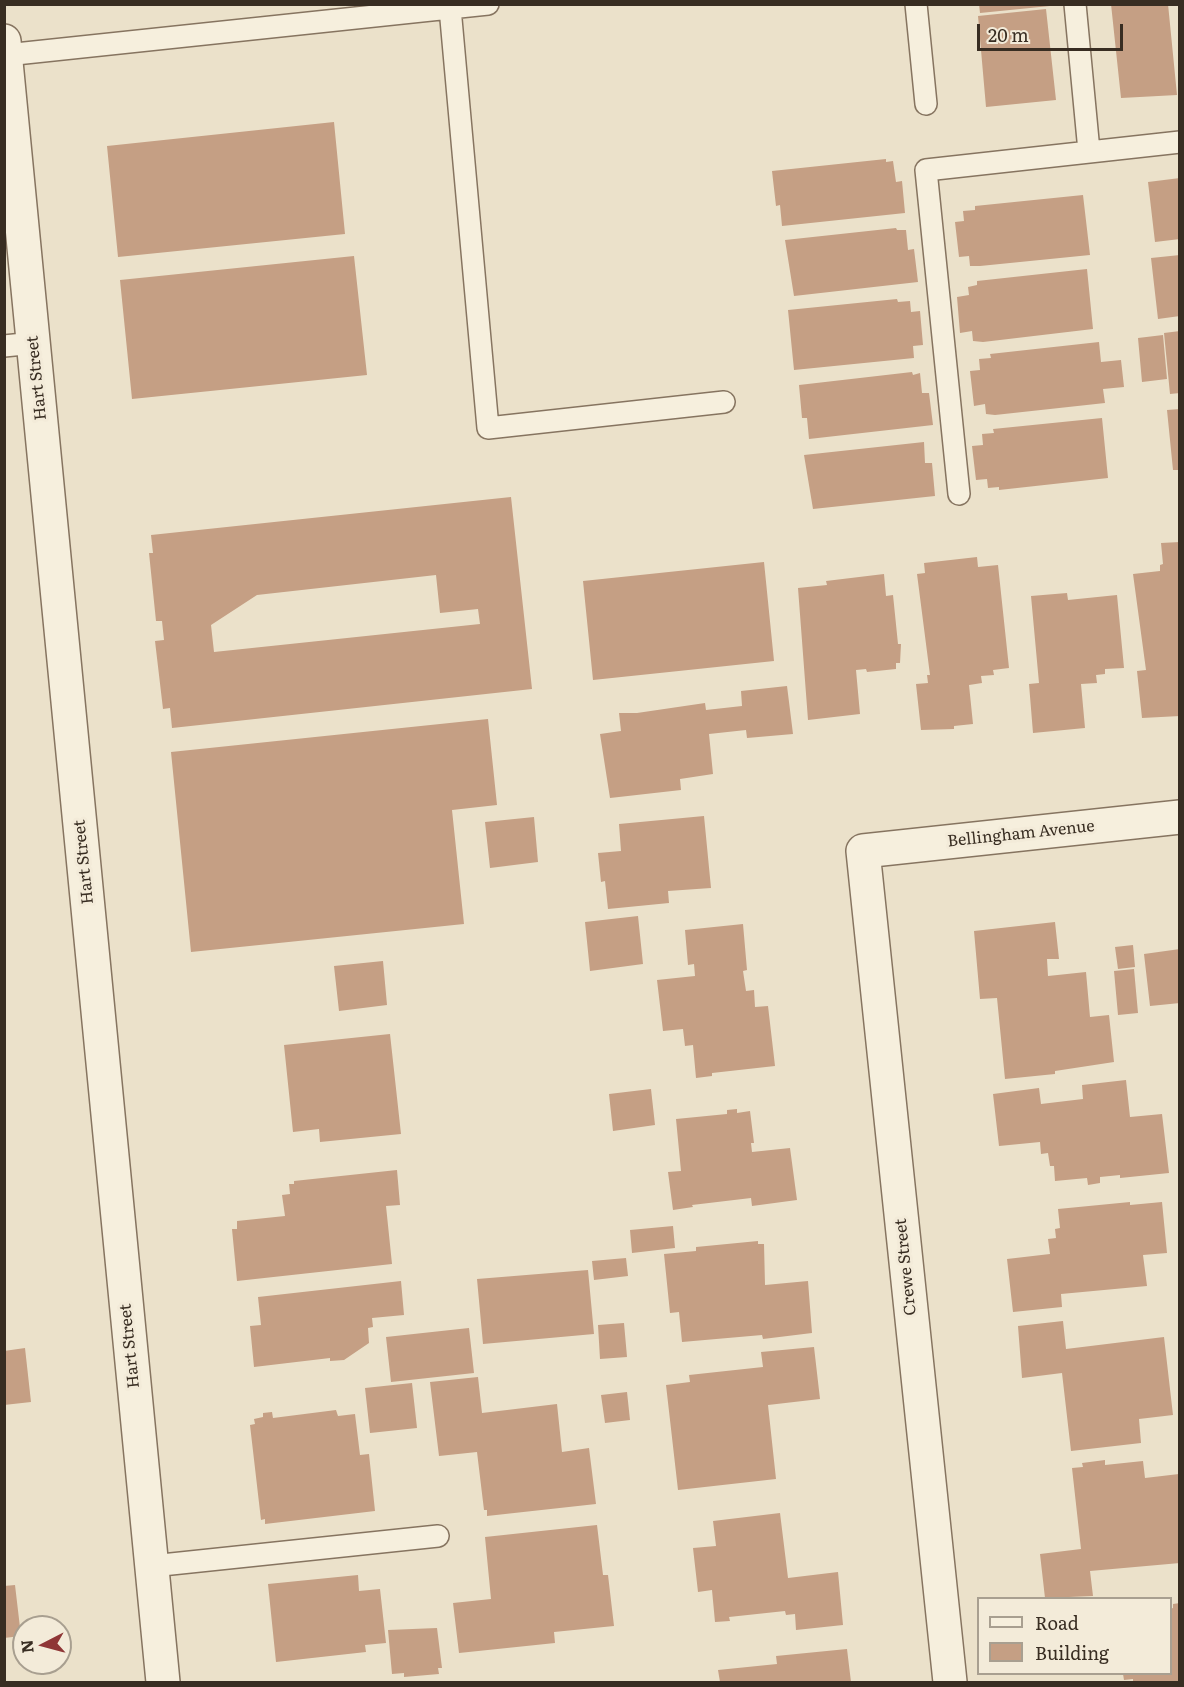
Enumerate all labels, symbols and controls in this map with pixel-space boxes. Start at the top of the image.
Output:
scale bar [980,12,1126,50]
text: 20 m [988,21,1029,48]
street label: Hart Street [23,335,51,421]
street label: Bellingham Avenue [946,817,1096,851]
street label: Hart Street [70,819,98,905]
street label: Crewe Street [891,1217,921,1317]
street label: Hart Street [116,1303,144,1389]
legend [977,1597,1172,1675]
text: Road [1035,1609,1079,1636]
north arrow [12,1615,72,1675]
text: N [13,1639,39,1655]
text: Building [1035,1639,1109,1666]

